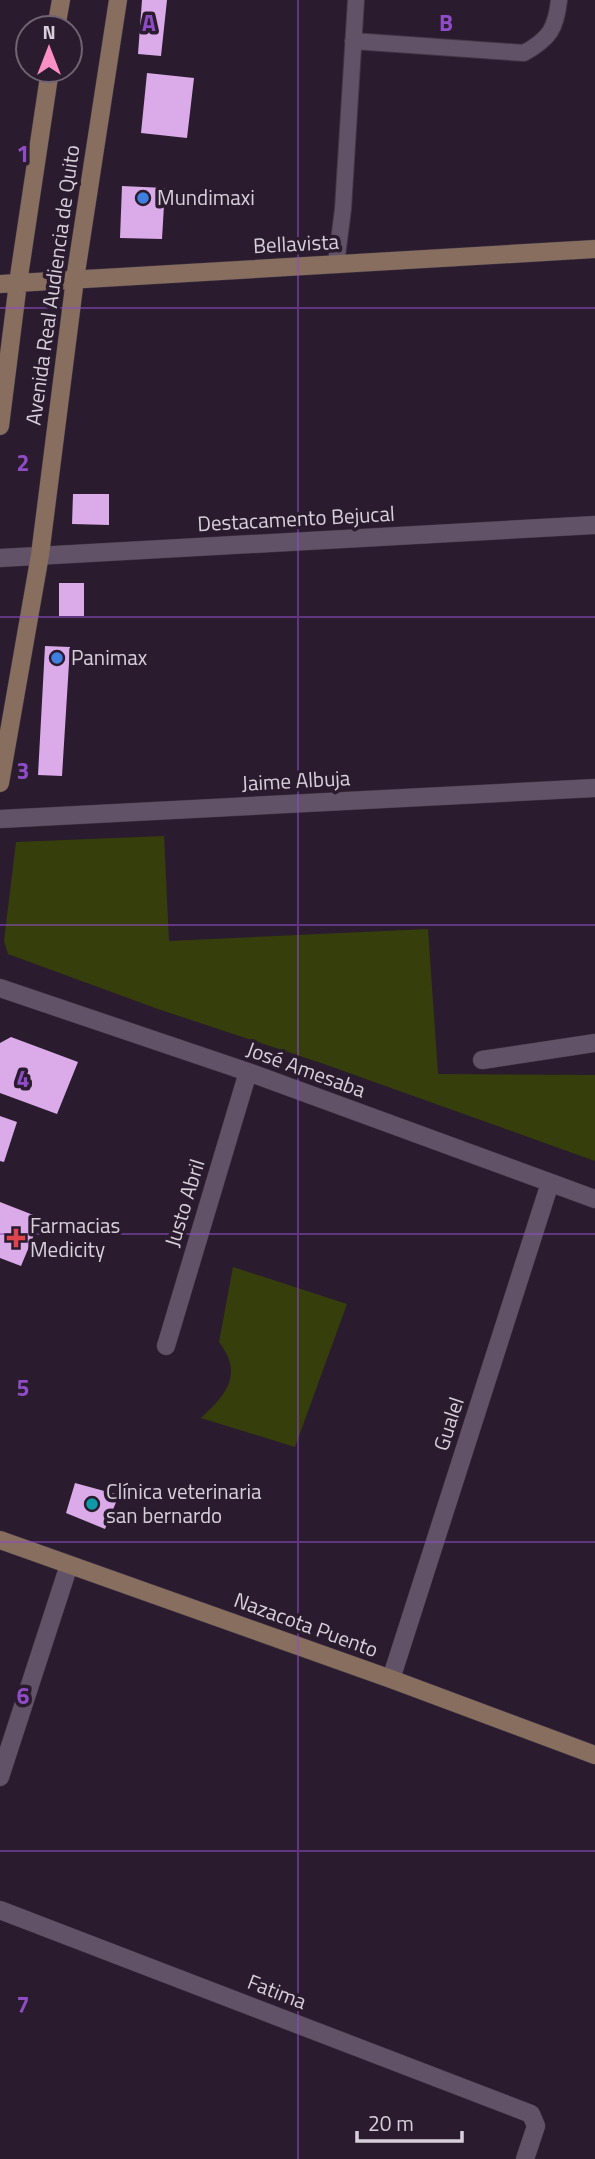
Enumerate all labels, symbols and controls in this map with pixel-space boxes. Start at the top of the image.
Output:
text: A [142,5,156,40]
text: B [439,5,453,40]
north arrow [14,14,84,84]
text: N [42,17,56,46]
text: 1 [17,136,29,171]
street label: Avenida Real Audiencia de Quito [16,143,88,427]
place label: Mundimaxi [157,181,255,213]
marker: Mundimaxi [135,190,151,206]
street label: Bellavista [252,225,340,261]
text: 2 [17,445,29,480]
street label: Destacamento Bejucal [196,497,396,539]
place label: Panimax [71,641,148,673]
marker: Panimax [49,650,65,666]
text: 3 [17,753,29,788]
street label: Jaime Albuja [241,761,352,799]
street label: José Amesaba [242,1033,371,1106]
text: 4 [17,1061,29,1096]
street label: Justo Abril [156,1155,213,1251]
place label: Farmacias Medicity [30,1209,120,1265]
marker: Farmacias Medicity [8,1230,24,1246]
text: 5 [17,1370,29,1405]
street label: Gualel [424,1393,472,1455]
place label: Clínica veterinaria san bernardo [106,1475,262,1531]
marker: Clínica veterinaria san bernardo [84,1496,100,1512]
street label: Nazacota Puento [230,1583,383,1665]
text: 6 [17,1678,30,1713]
street label: Fatima [243,1965,312,2017]
text: 7 [17,1987,29,2022]
scale bar [357,2100,462,2144]
text: 20 m [368,2107,414,2139]

